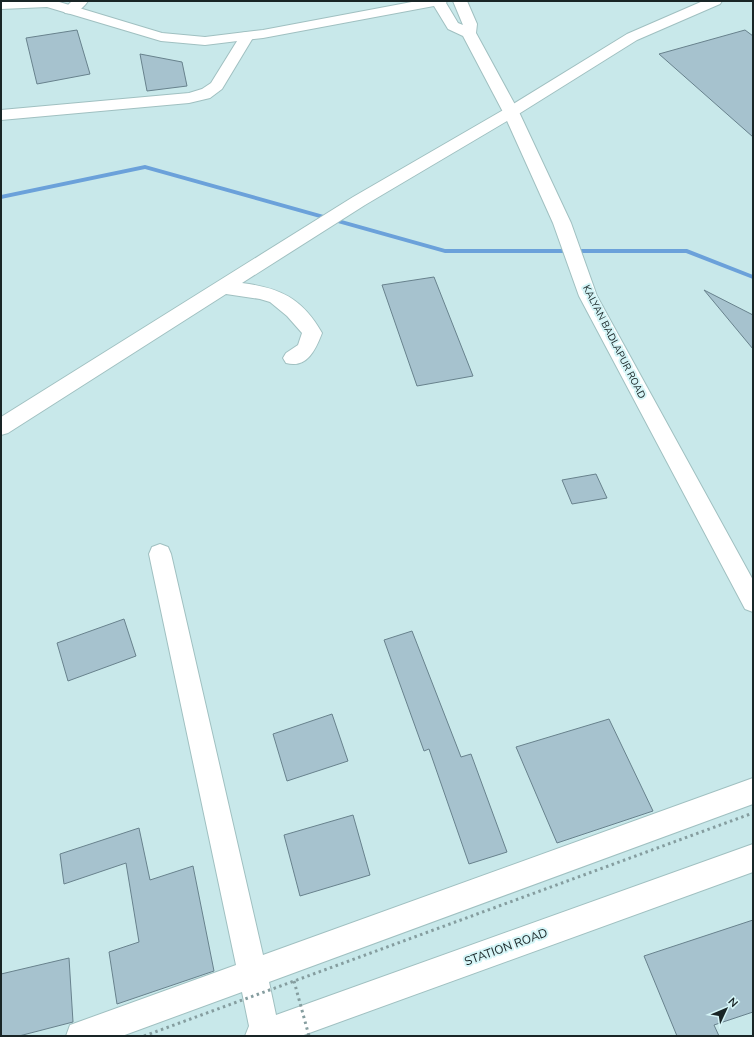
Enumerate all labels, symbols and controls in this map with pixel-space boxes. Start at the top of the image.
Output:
street label: KALYAN BADLAPUR ROAD [579,283,649,401]
street label: STATION ROAD [462,924,550,969]
north arrow [706,989,746,1029]
text: N [725,994,741,1011]

